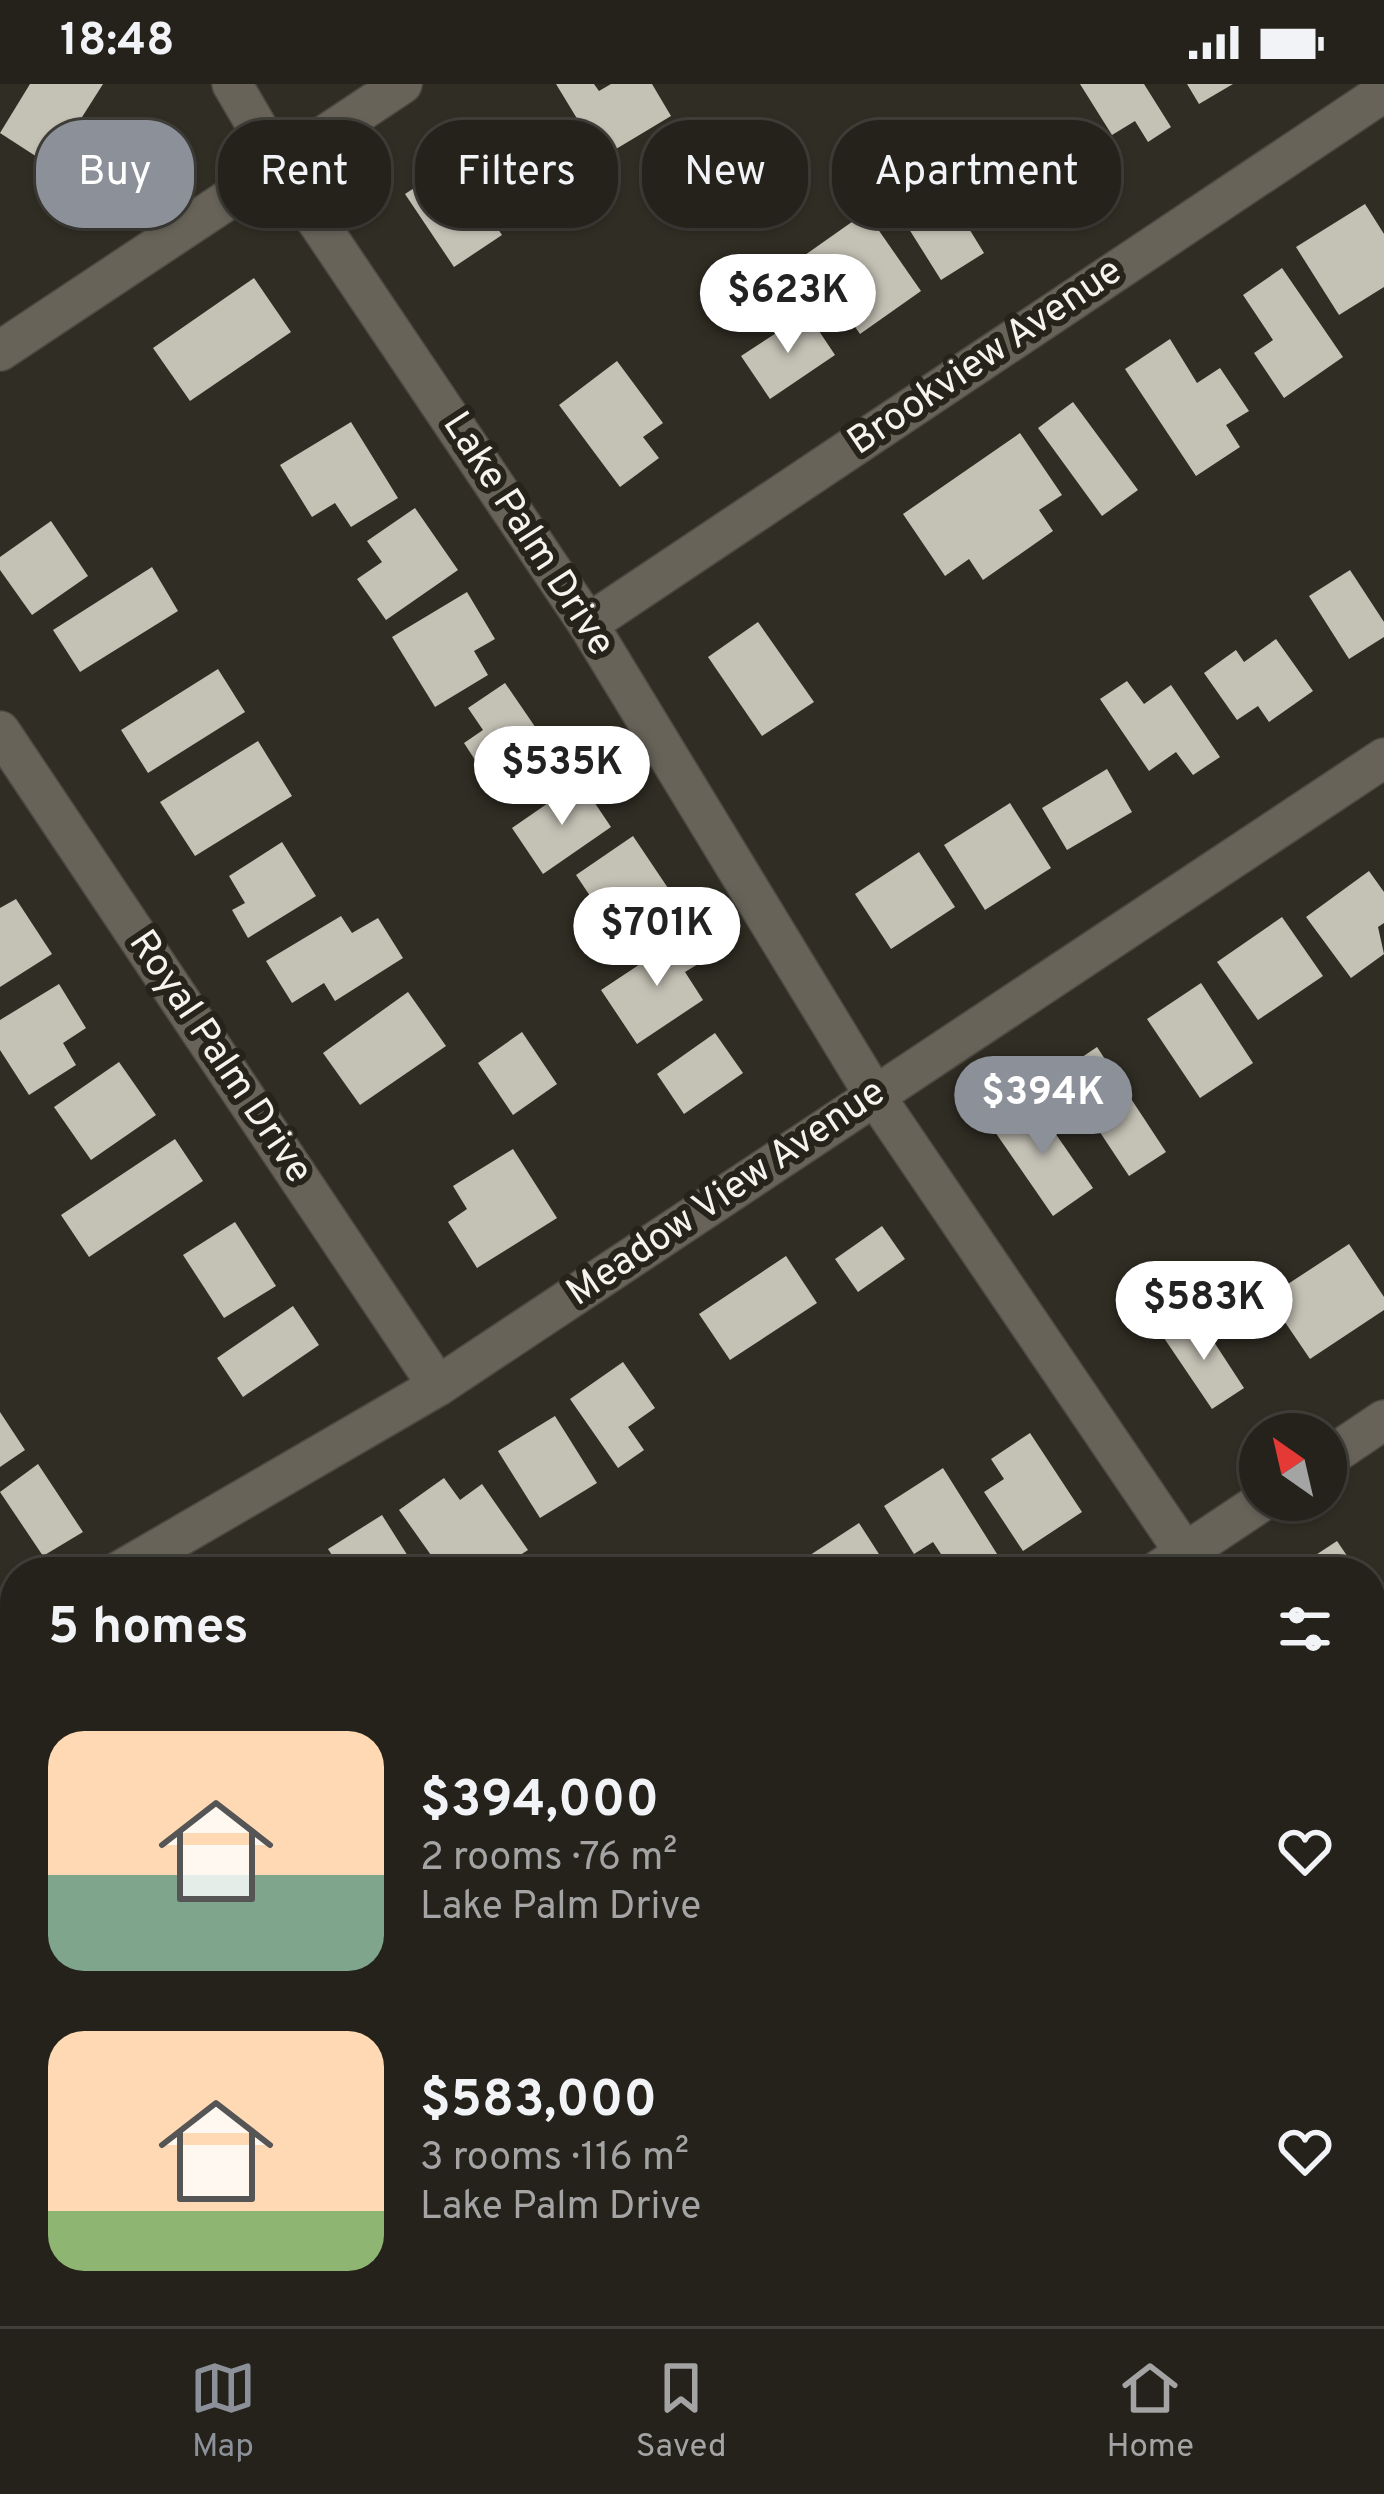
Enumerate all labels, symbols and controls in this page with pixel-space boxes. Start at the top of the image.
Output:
text: 18:48 [60,14,174,71]
chip: Buy [36,120,194,228]
chip: Rent [218,120,391,228]
chip: Filters [415,120,618,228]
chip: New [642,120,808,228]
chip: Apartment [832,120,1121,228]
street label: Brookview Avenue [839,248,1133,468]
pin: $623K [704,254,872,356]
text: $623K [727,268,849,317]
street label: Lake Palm Drive [430,404,624,666]
pin: $535K [478,726,646,828]
text: $535K [501,740,623,789]
pin: $701K [573,887,741,989]
text: $701K [600,901,714,950]
street label: Royal Palm Drive [116,922,322,1194]
pin: $394K [959,1056,1127,1158]
street label: Meadow View Avenue [558,1069,896,1319]
text: $394K [981,1070,1105,1119]
pin: $583K [1120,1261,1288,1363]
text: $583K [1143,1275,1265,1324]
north arrow [1239,1413,1347,1521]
map controls [1239,1413,1347,1521]
icon: filters [1272,1596,1338,1662]
text: 5 homes [48,1597,249,1662]
text: $394,000 [420,1770,659,1835]
icon: home [144,1779,288,1923]
icon: heart [1272,1818,1338,1884]
text: 2 rooms · 76 m² [420,1835,677,1884]
text: Lake Palm Drive [420,1884,701,1933]
text: $583,000 [420,2070,657,2135]
icon: home [144,2079,288,2223]
icon: heart [1272,2118,1338,2184]
text: 3 rooms · 116 m² [420,2135,689,2184]
text: Lake Palm Drive [420,2184,701,2233]
tab: Map [190,2355,256,2469]
tab: Saved [636,2355,727,2469]
tab: Home [1106,2355,1194,2469]

